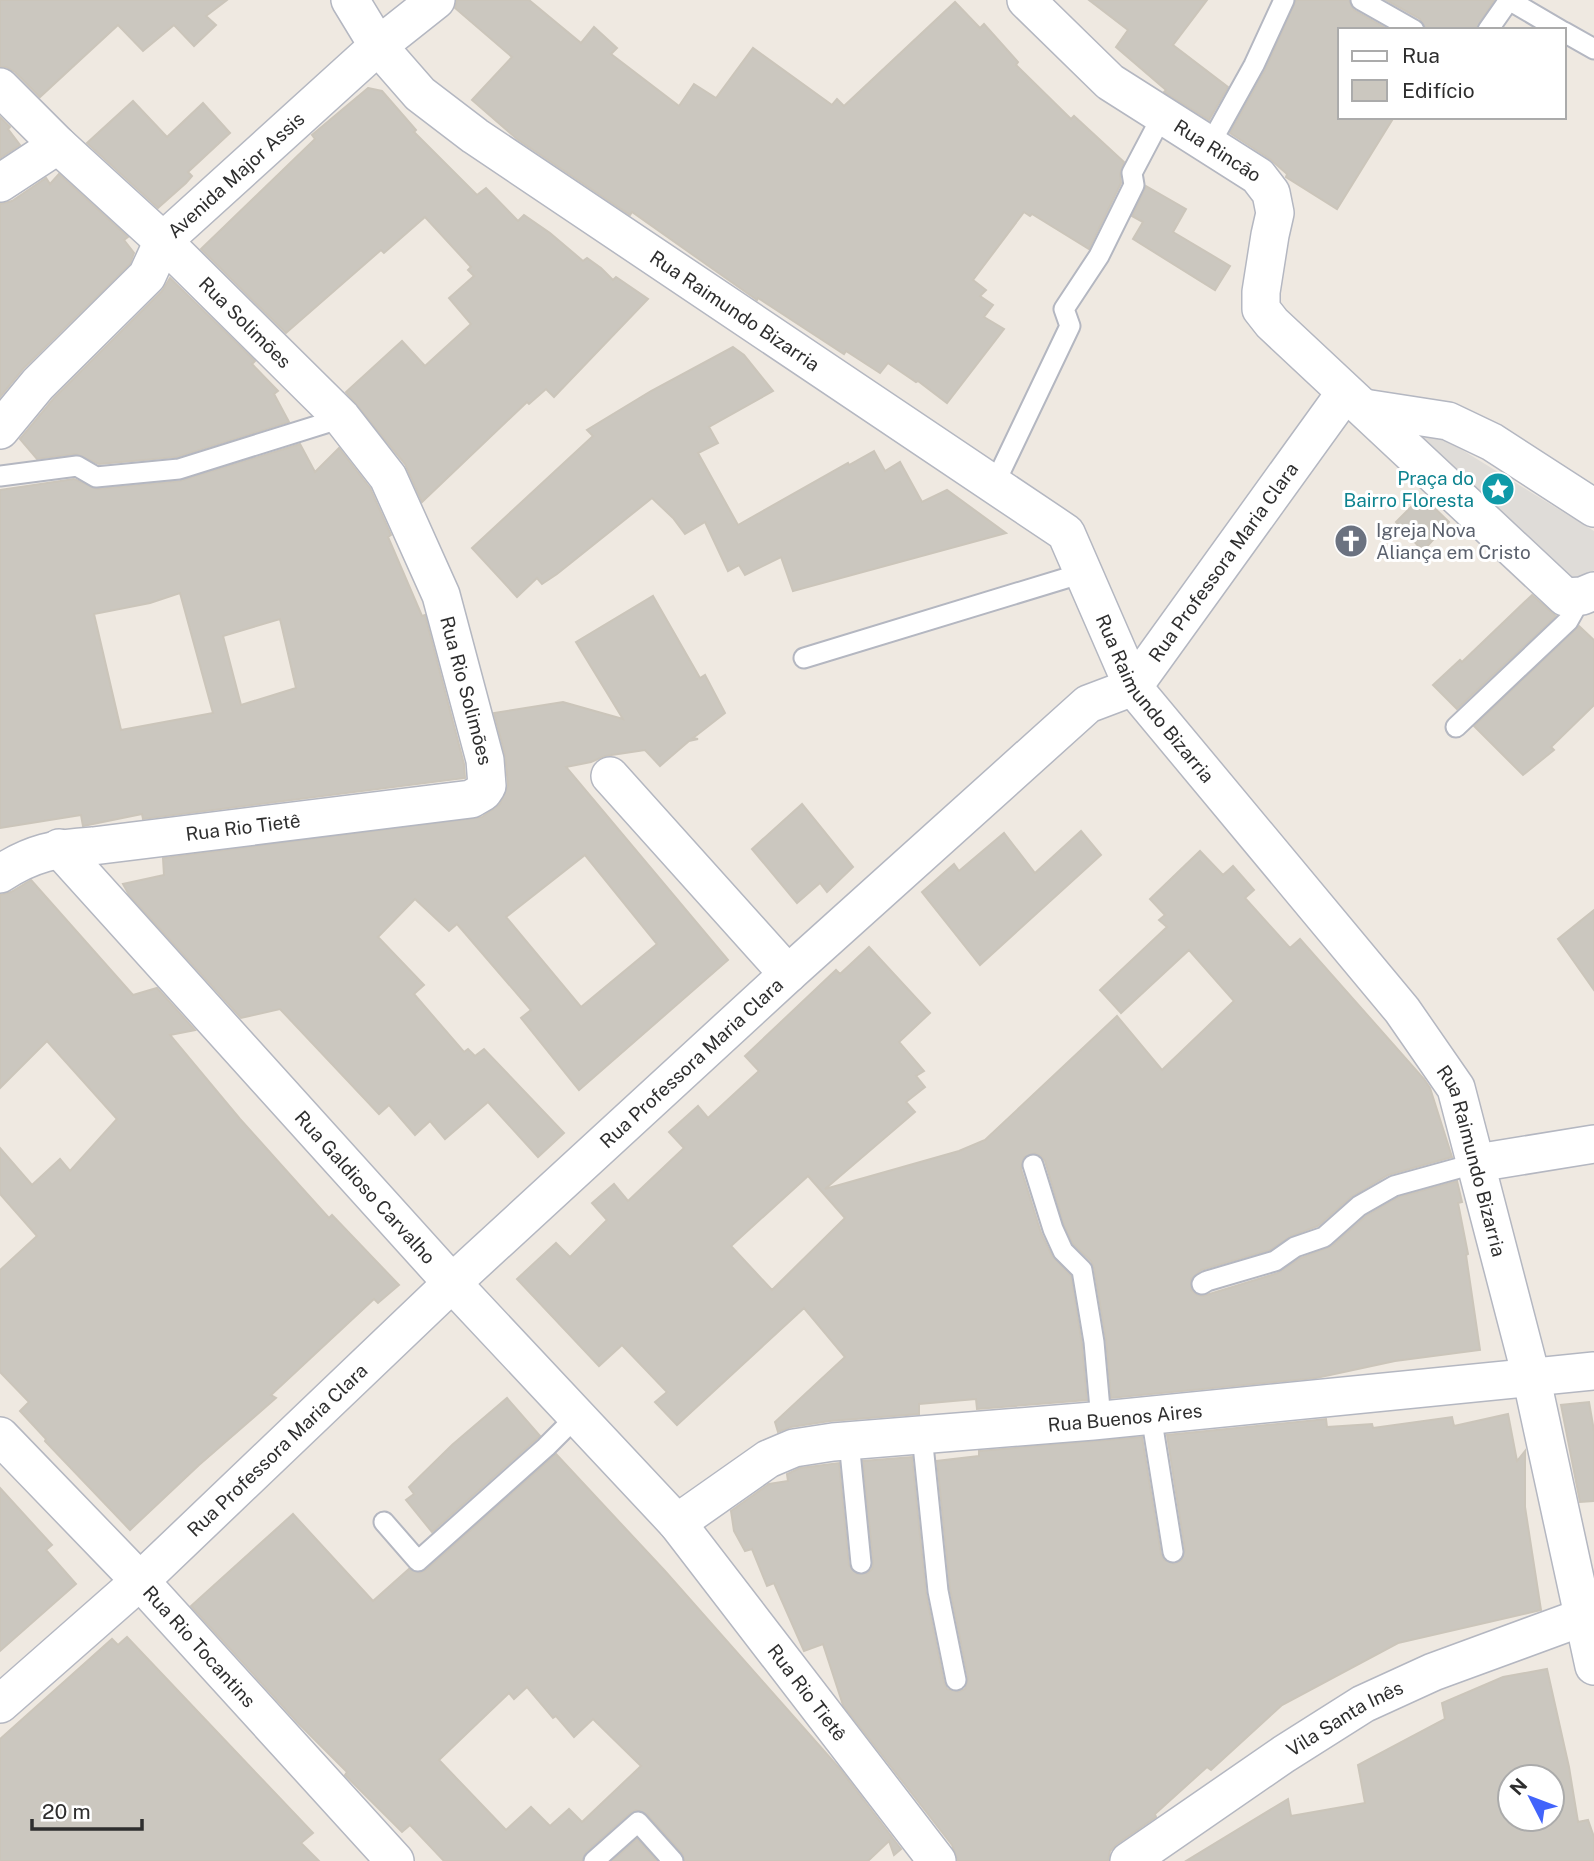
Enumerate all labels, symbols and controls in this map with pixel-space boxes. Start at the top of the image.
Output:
legend [1338,28,1566,119]
text: Rua [1402,43,1440,68]
text: Edifício [1402,78,1475,103]
street label: Avenida Major Assis [163,107,309,242]
street label: Rua Rincão [1170,115,1265,186]
street label: Rua Raimundo Bizarria [646,246,824,375]
street label: Rua Solimões [195,272,296,372]
street label: Rua Professora Maria Clara [1144,458,1302,666]
place label: Praça do Bairro Floresta [1343,467,1474,511]
place icon: Praça do Bairro Floresta [1479,470,1517,508]
place label: Igreja Nova Aliança em Cristo [1376,519,1531,563]
church icon: Igreja Nova Aliança em Cristo [1332,522,1370,560]
street label: Rua Raimundo Bizarria [1092,611,1219,787]
street label: Rua Rio Solimões [436,614,497,767]
street label: Rua Rio Tietê [184,809,302,845]
street label: Rua Professora Maria Clara [595,973,787,1152]
street label: Rua Raimundo Bizarria [1432,1061,1510,1259]
street label: Rua Galdioso Carvalho [291,1106,440,1268]
street label: Rua Professora Maria Clara [183,1359,372,1541]
street label: Rua Buenos Aires [1047,1399,1203,1436]
street label: Rua Rio Tocantins [139,1581,260,1712]
street label: Rua Rio Tietê [763,1640,851,1745]
street label: Vila Santa Inês [1282,1676,1407,1761]
north arrow [1496,1763,1566,1833]
text: N [1505,1774,1532,1800]
scale bar [32,1787,142,1831]
text: 20 m [42,1799,91,1824]

